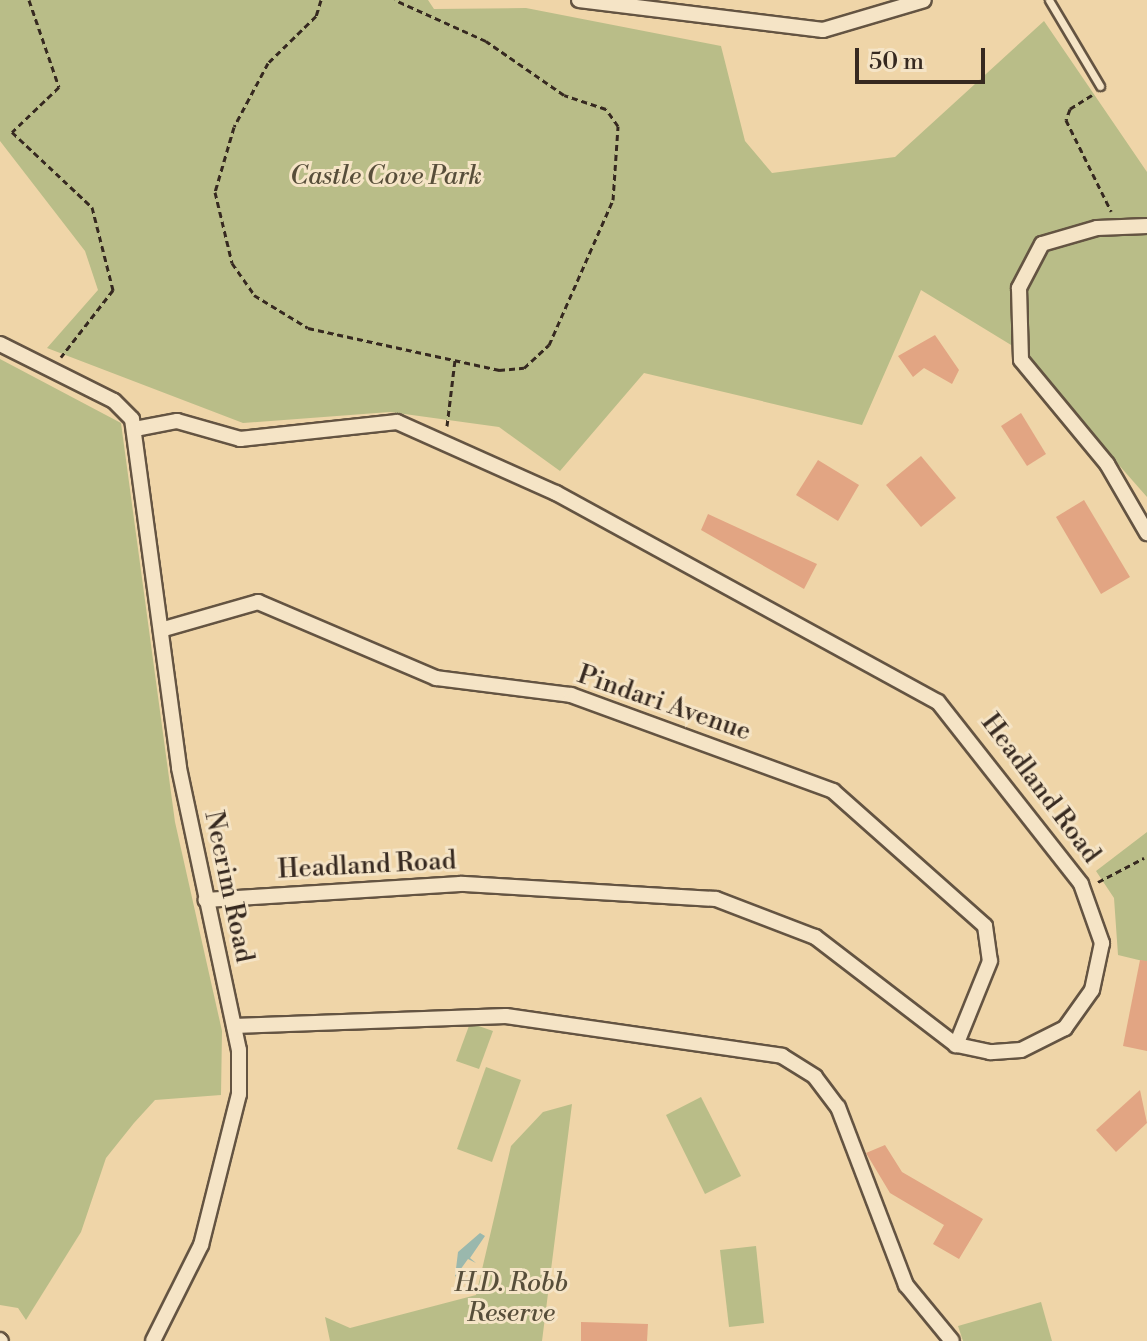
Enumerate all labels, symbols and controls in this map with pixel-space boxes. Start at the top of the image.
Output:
scale bar [859,32,989,82]
text: 50 m [869,47,924,77]
park label: Castle Cove Park [290,161,482,193]
street label: Pindari Avenue [573,660,755,748]
street label: Headland Road [974,708,1106,870]
street label: Neerim Road [197,808,259,966]
street label: Headland Road [277,846,457,886]
park label: H.D. Robb Reserve [454,1268,568,1330]

